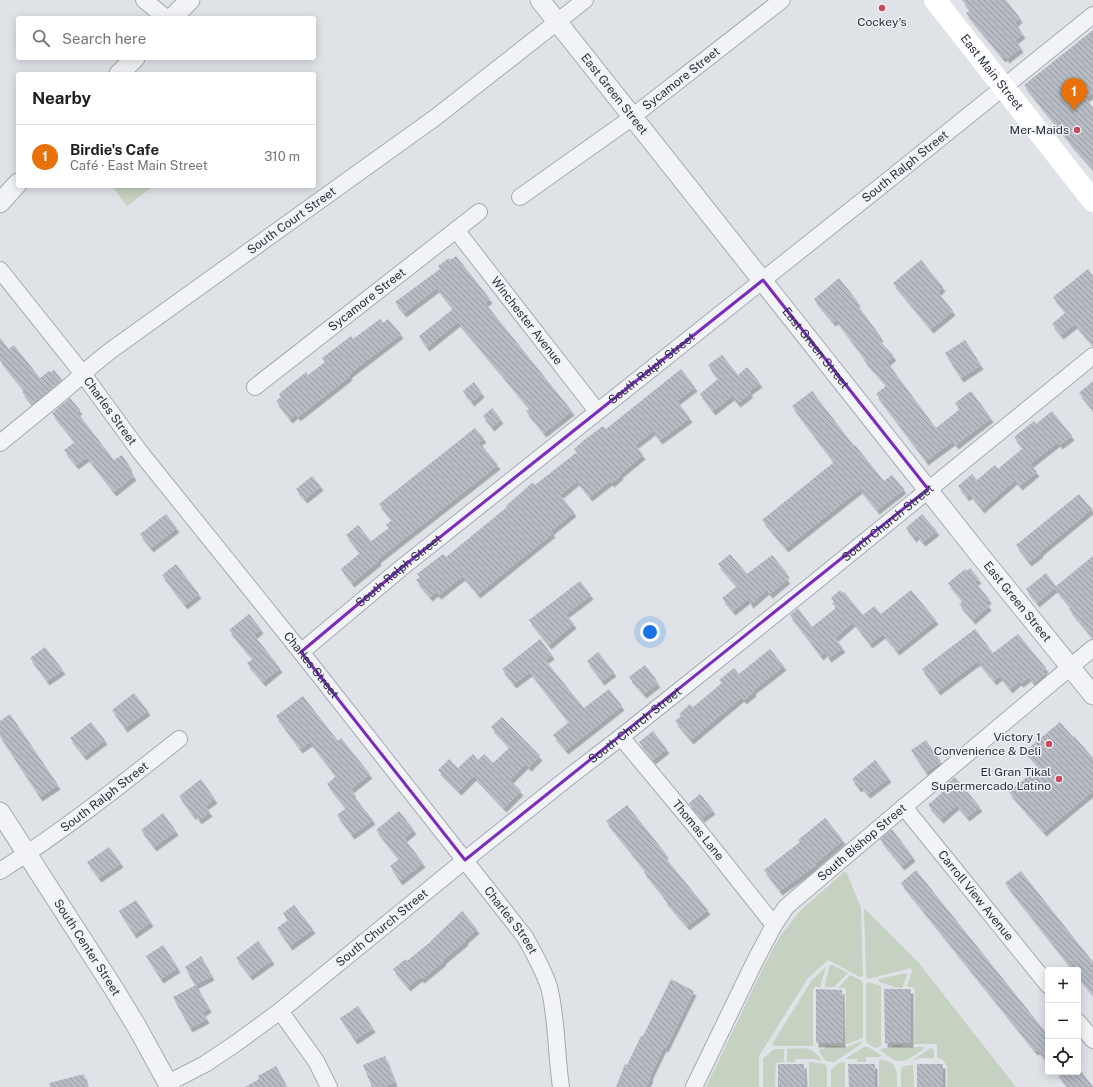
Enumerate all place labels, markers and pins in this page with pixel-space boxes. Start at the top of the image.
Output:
marker: Cockey's [877,3,887,13]
place label: Cockey's [857,15,907,29]
pin: 1 [1061,78,1087,111]
place label: Mer-Maids [1010,123,1069,137]
marker: Mer-Maids [1072,125,1082,135]
place label: Victory 1 Convenience & Deli [934,730,1041,758]
marker: Victory 1 Convenience & Deli [1044,739,1054,749]
place label: El Gran Tikal Supermercado Latino [931,765,1051,793]
marker: El Gran Tikal Supermercado Latino [1054,774,1064,784]

